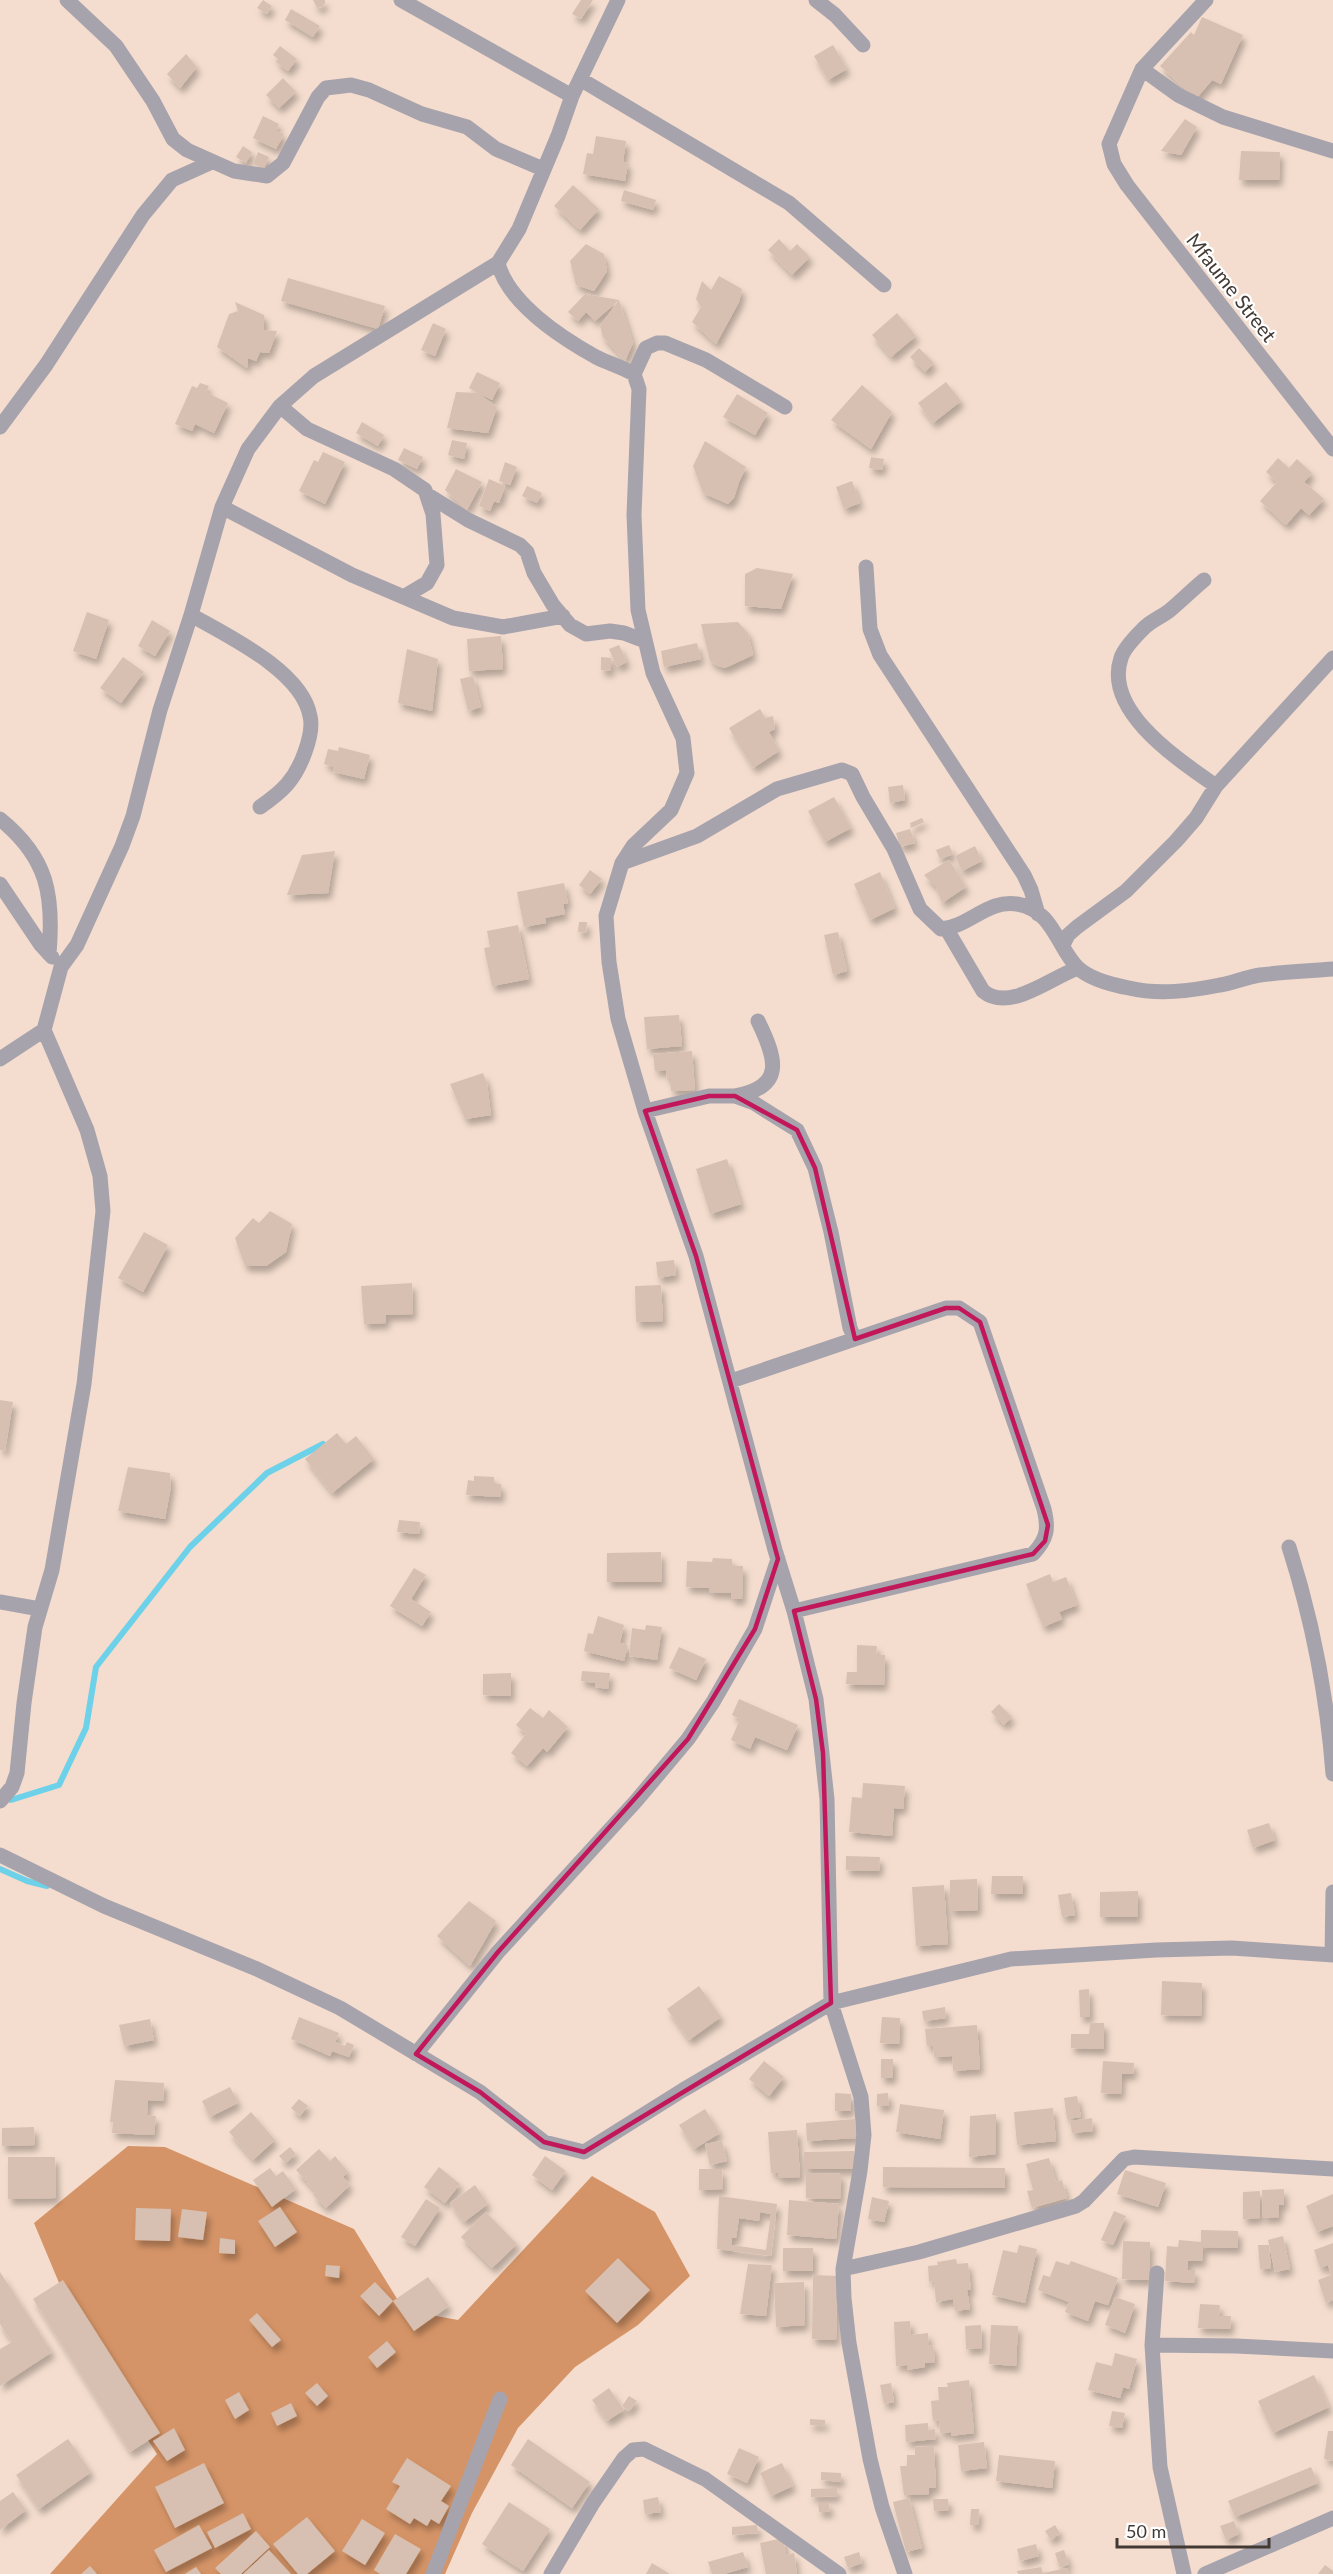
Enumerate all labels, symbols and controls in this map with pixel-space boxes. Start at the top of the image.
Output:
street label: Mfaume Street [1182,228,1282,346]
scale bar [1117,2511,1268,2549]
text: 50 m [1126,2520,1166,2542]

